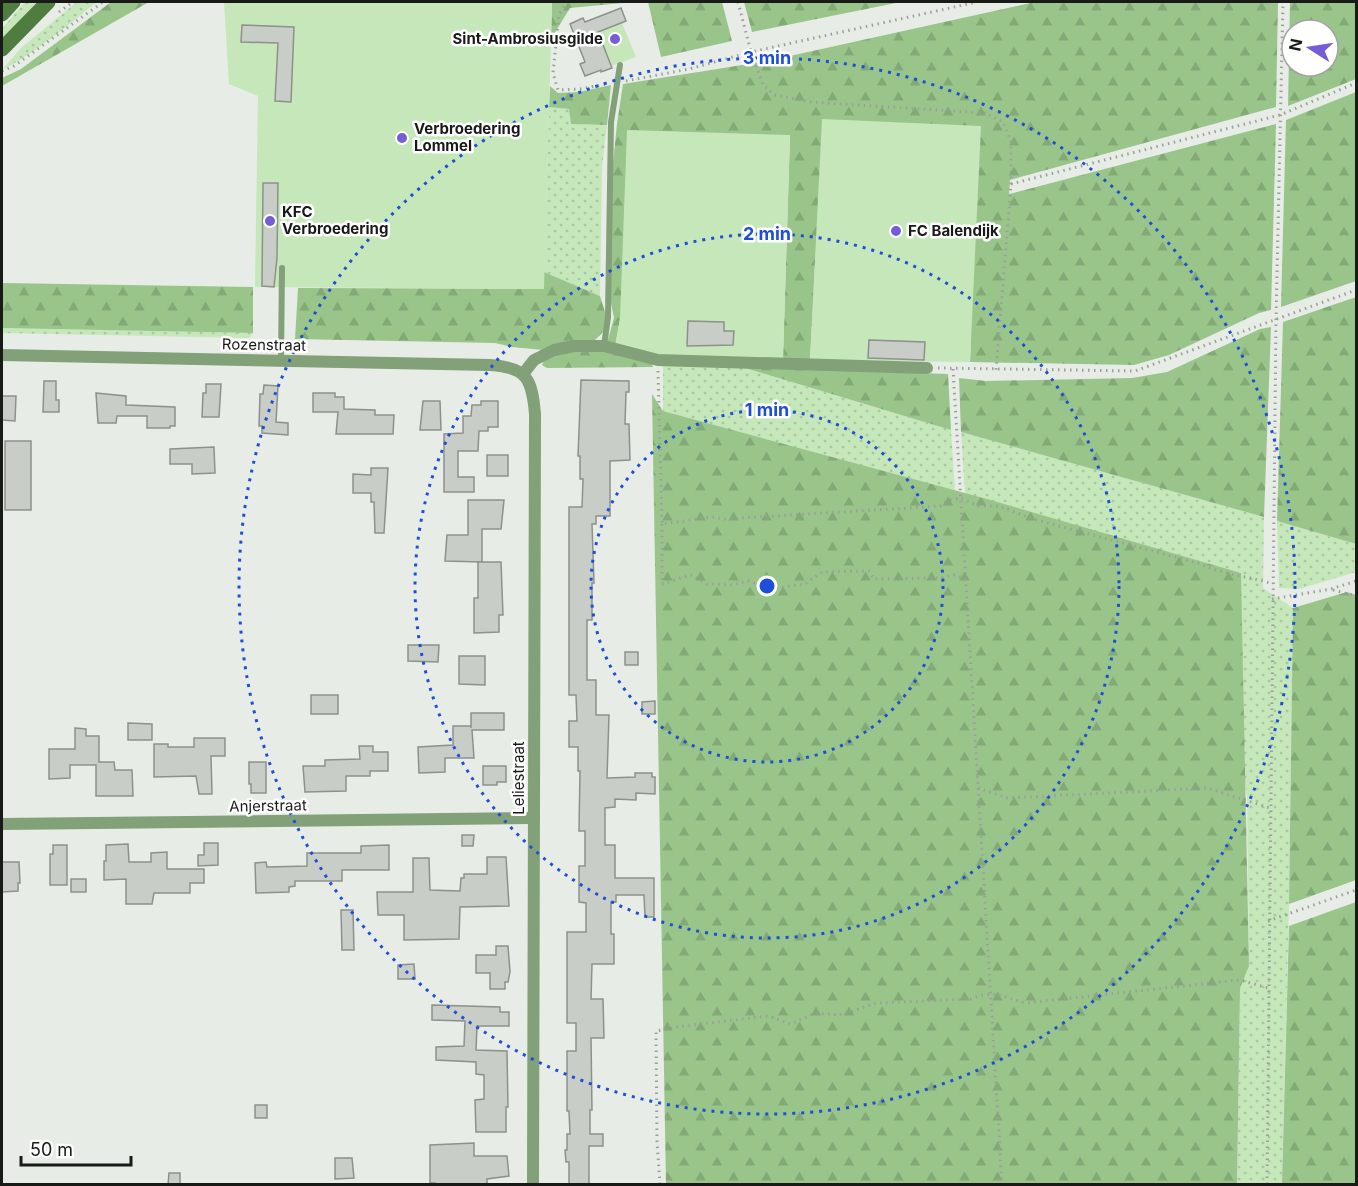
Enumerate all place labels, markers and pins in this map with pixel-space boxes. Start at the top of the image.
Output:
place label: Sint-Ambrosiusgilde [453,29,603,48]
marker: Sint-Ambrosiusgilde [608,32,622,46]
place label: Verbroedering Lommel [414,119,520,155]
marker: Verbroedering Lommel [395,131,409,145]
place label: KFC Verbroedering [282,202,388,238]
marker: KFC Verbroedering [263,214,277,228]
place label: FC Balendijk [908,221,999,240]
marker: FC Balendijk [889,224,903,238]
centre of rings [757,576,777,596]

